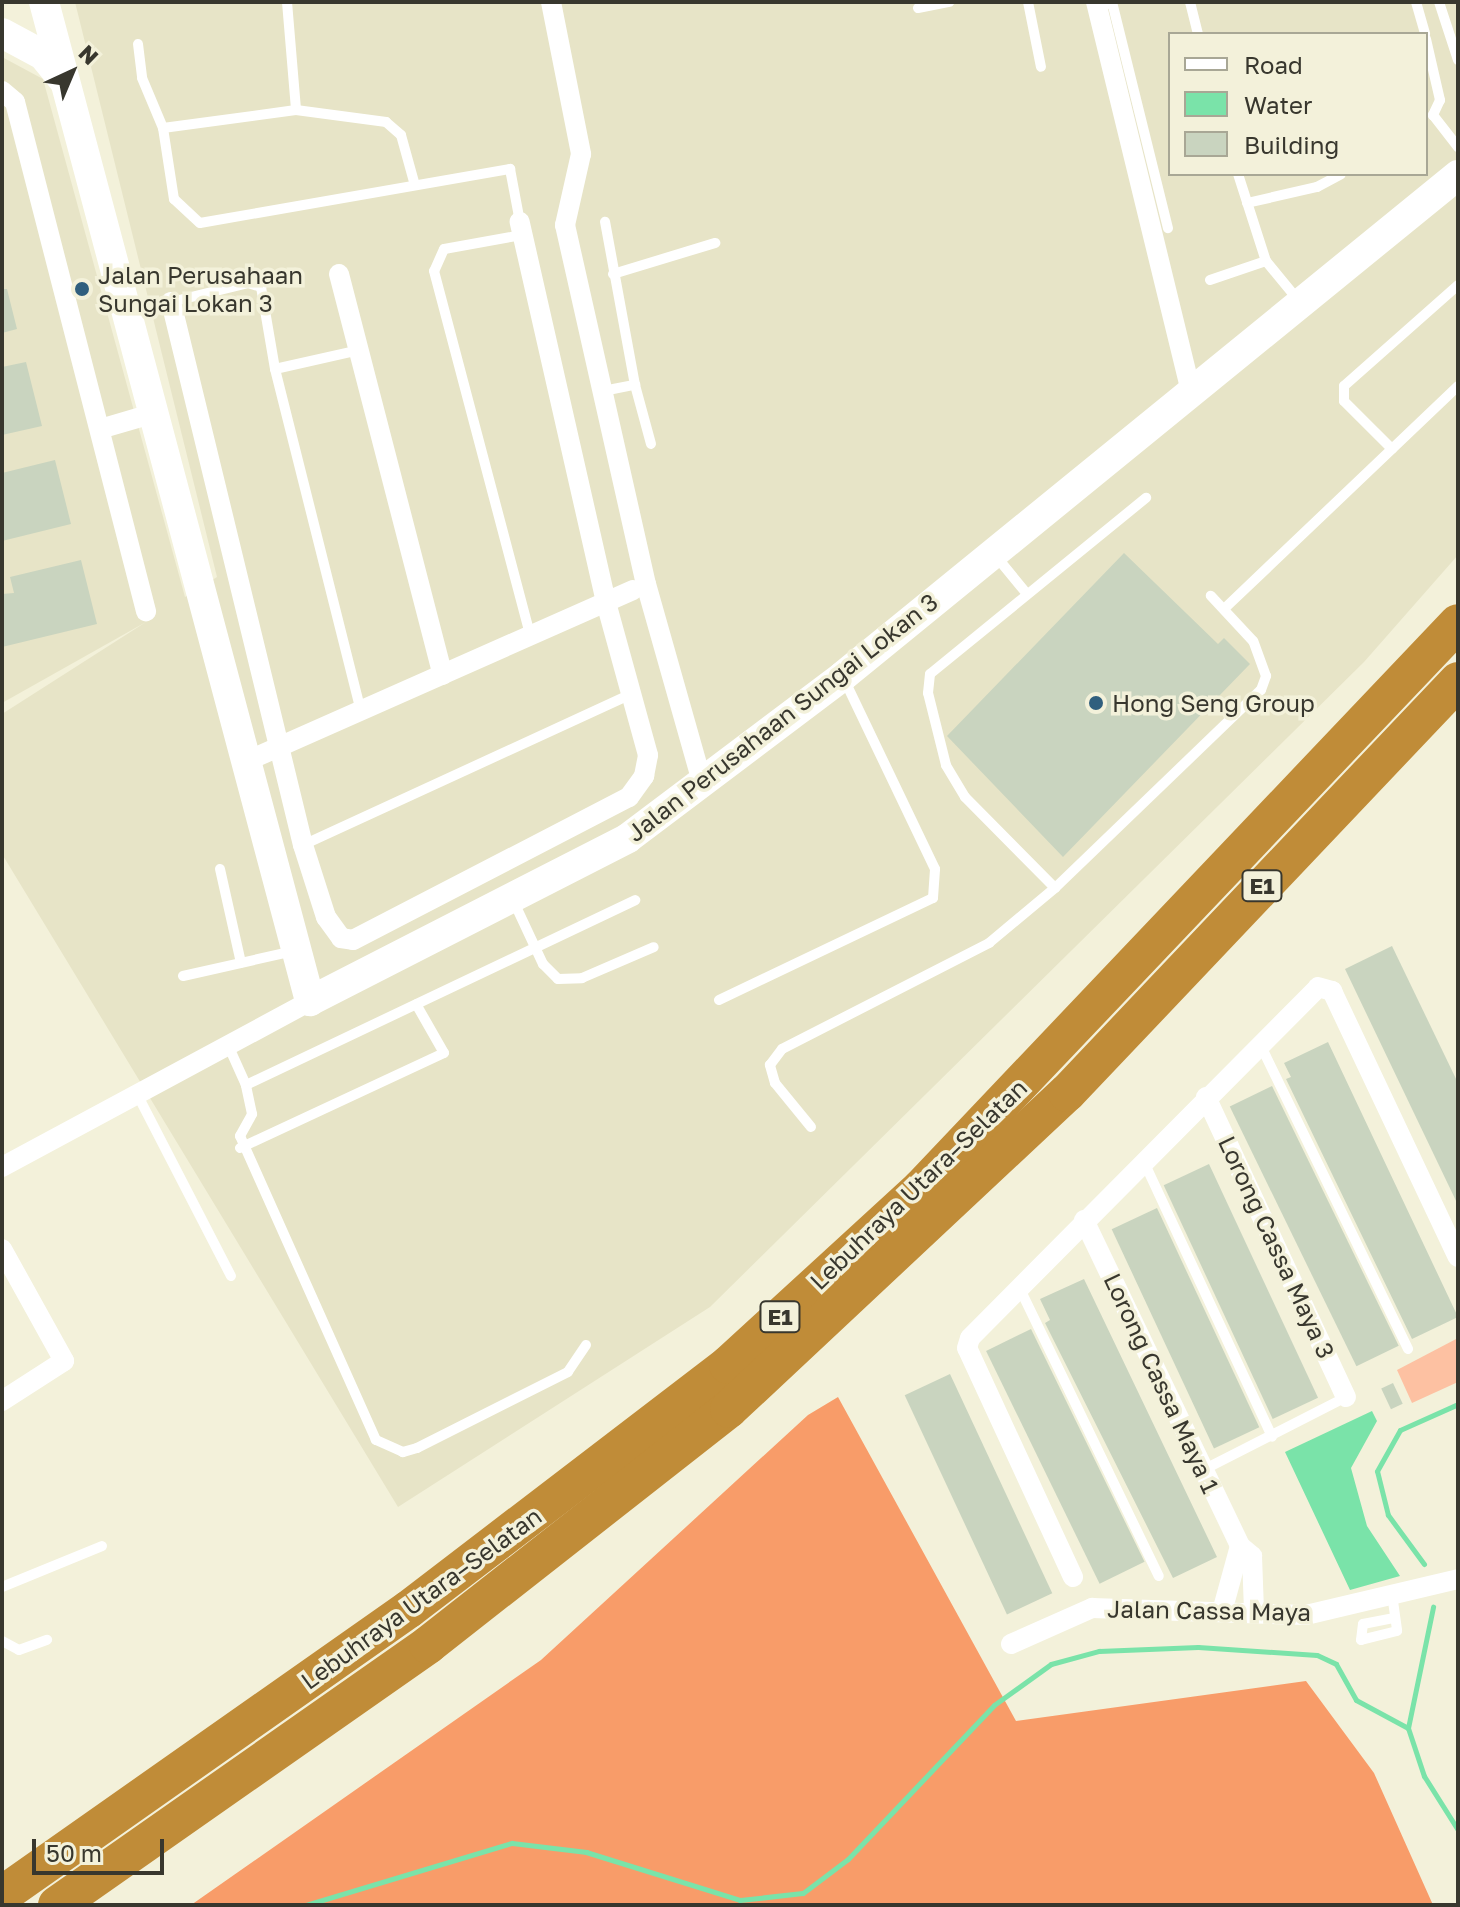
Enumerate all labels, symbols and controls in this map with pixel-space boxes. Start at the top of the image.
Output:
north arrow [32,32,112,112]
legend [1168,32,1428,176]
text: N [74,39,104,70]
text: Road [1244,50,1303,79]
text: Water [1244,90,1312,119]
text: Building [1244,130,1339,159]
place label: Jalan Perusahaan Sungai Lokan 3 [98,261,303,317]
marker: Jalan Perusahaan Sungai Lokan 3 [73,280,91,298]
street label: Jalan Perusahaan Sungai Lokan 3 [621,587,943,847]
place label: Hong Seng Group [1112,689,1315,717]
marker: Hong Seng Group [1087,694,1105,712]
road number: E1 [1240,868,1284,904]
street label: Lebuhraya Utara–Selatan [804,1073,1032,1295]
street label: Lorong Cassa Maya 3 [1213,1131,1341,1363]
street label: Lorong Cassa Maya 1 [1098,1268,1226,1498]
road number: E1 [758,1299,802,1335]
street label: Lebuhraya Utara–Selatan [295,1501,547,1695]
street label: Jalan Cassa Maya [1107,1594,1311,1626]
scale bar [36,1823,168,1873]
text: 50 m [46,1838,102,1867]

